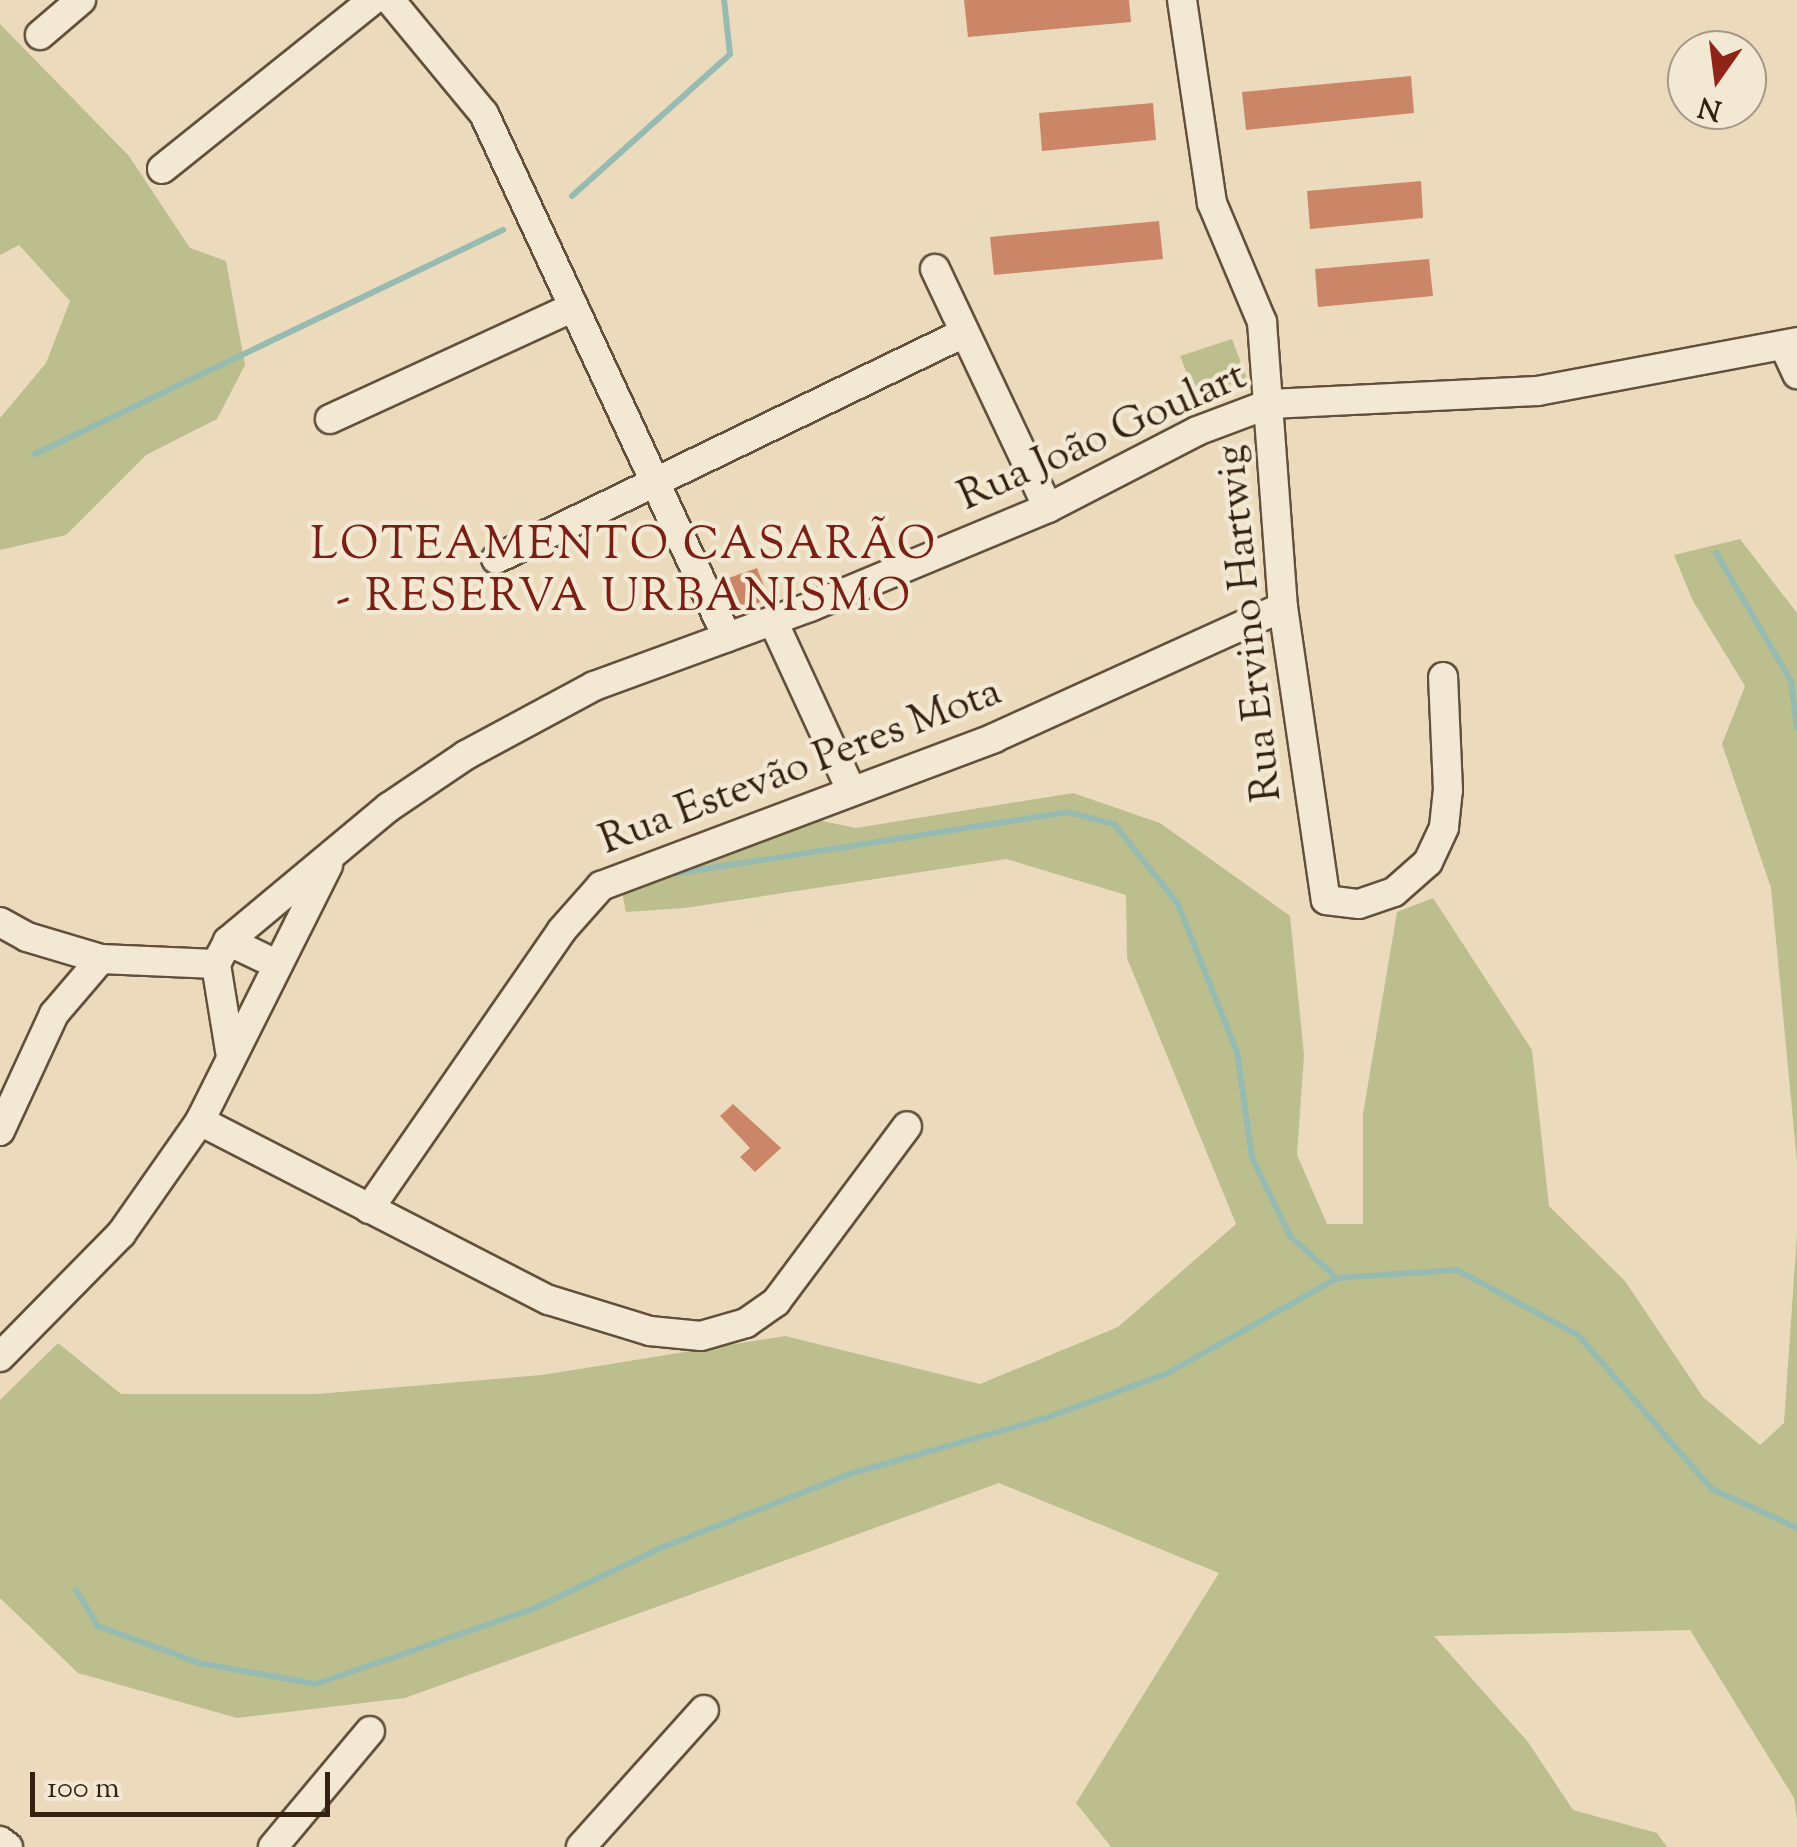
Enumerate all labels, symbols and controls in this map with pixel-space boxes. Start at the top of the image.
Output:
north arrow [1667,30,1767,130]
text: N [1695,85,1726,129]
street label: Rua João Goulart [951,352,1255,524]
street label: Rua Ervino Hartwig [1207,442,1295,804]
district label: LOTEAMENTO CASARÃO - RESERVA URBANISMO [310,521,938,627]
street label: Rua Estevão Peres Mota [593,668,1009,868]
scale bar [35,1752,335,1814]
text: 100 m [47,1768,120,1811]

